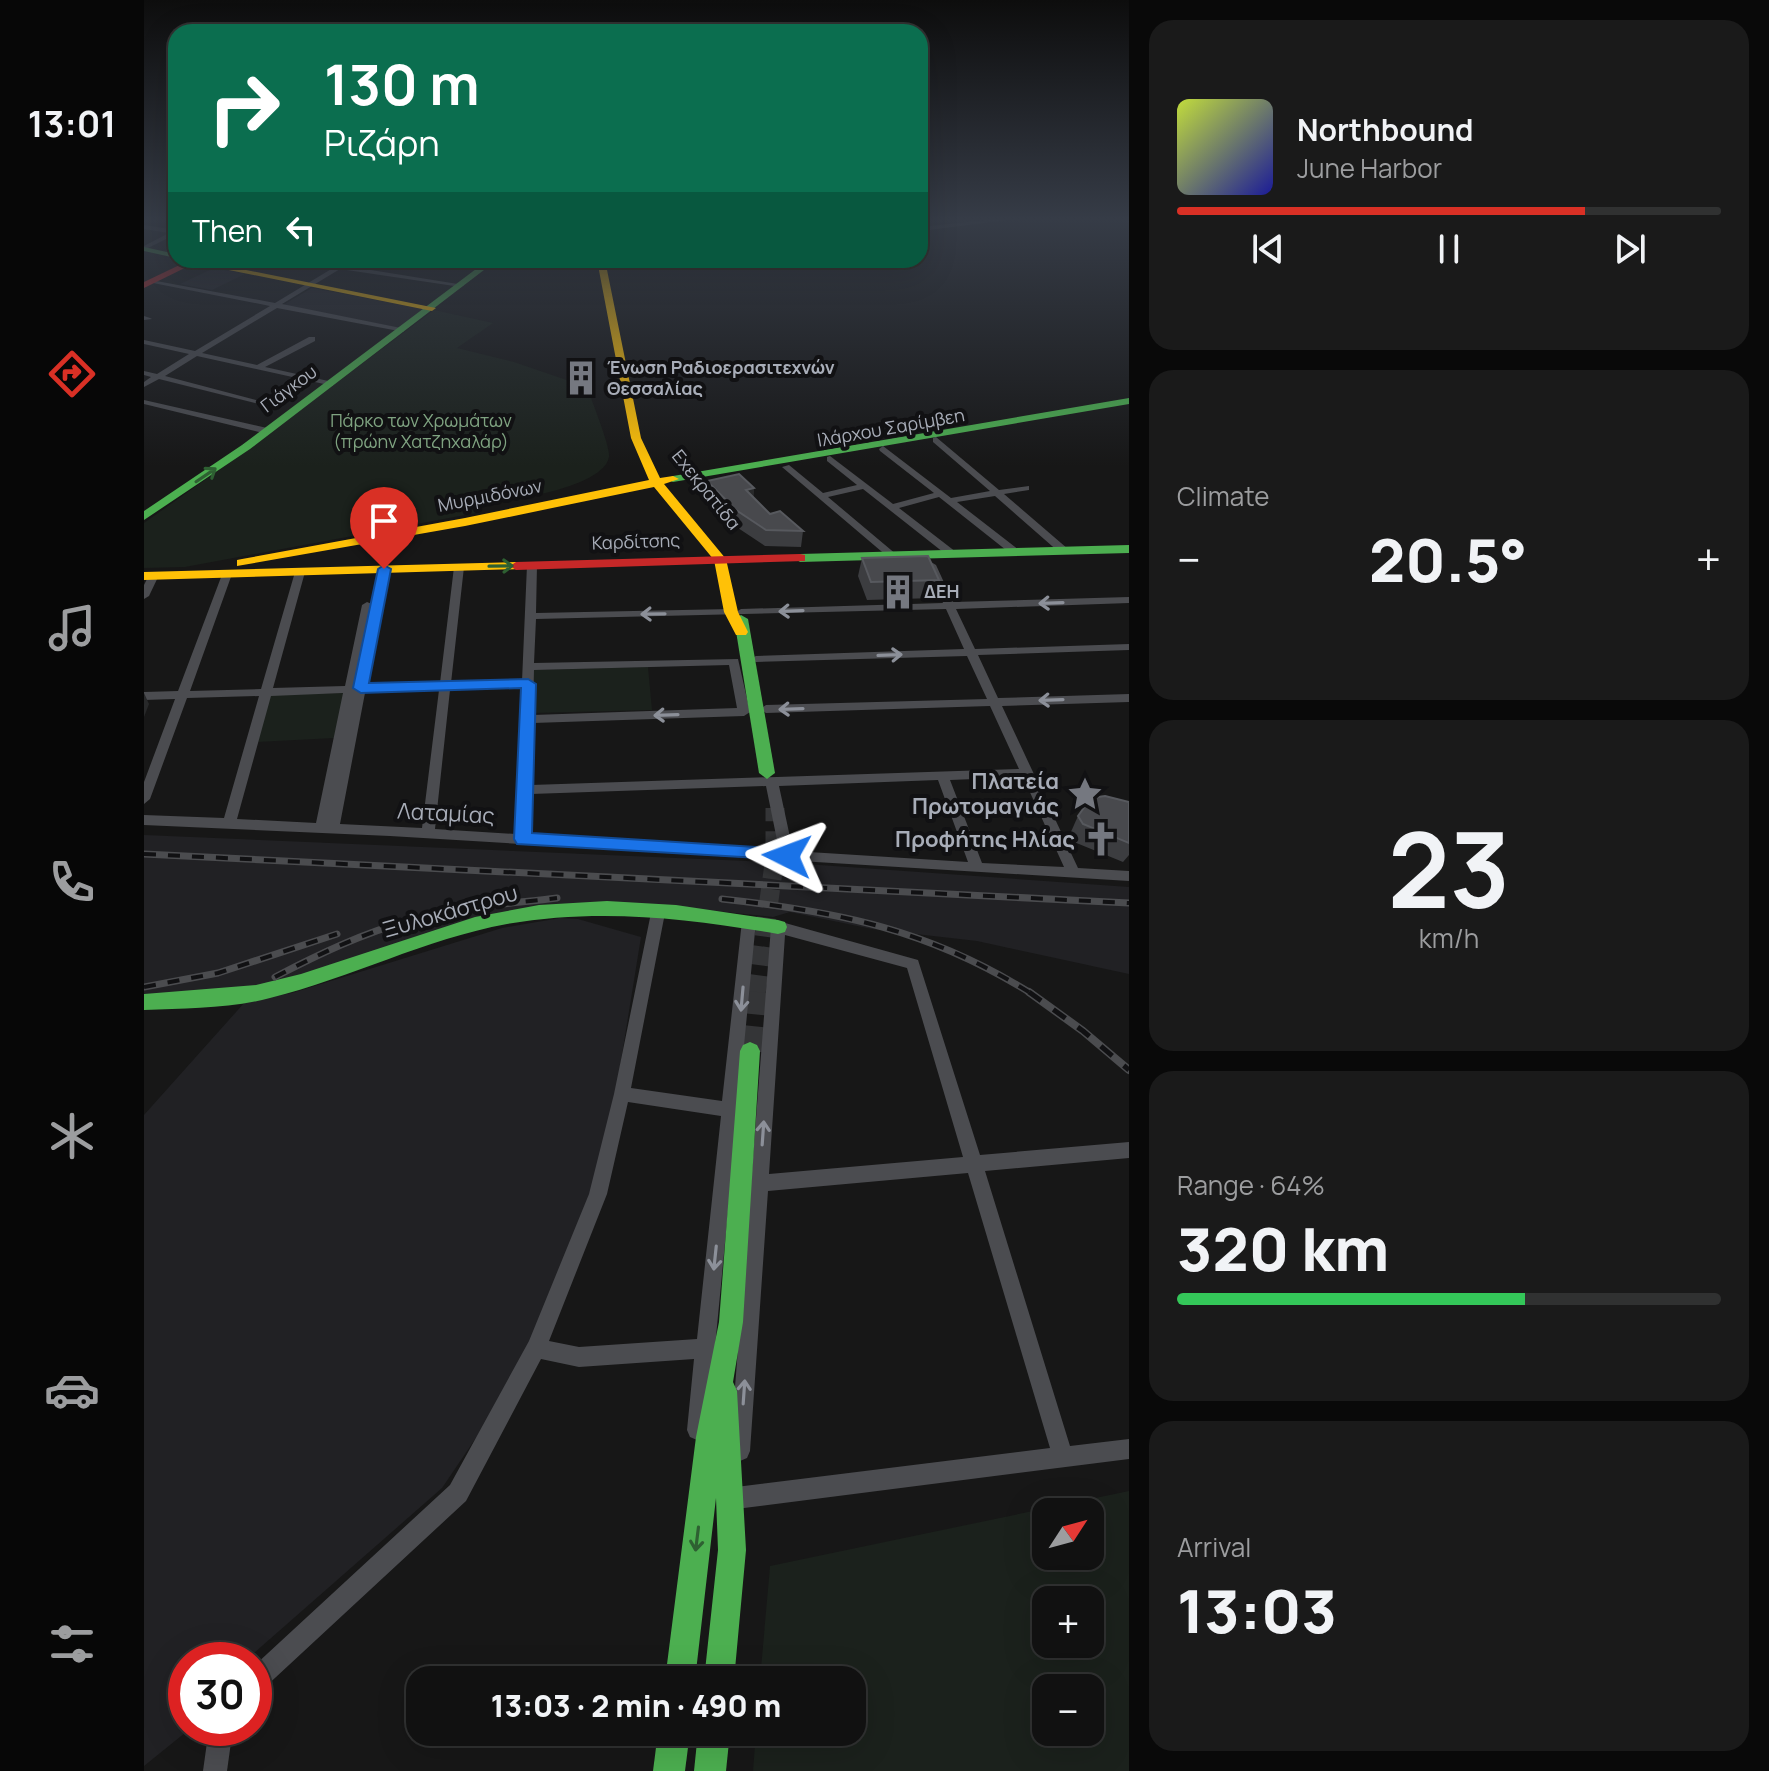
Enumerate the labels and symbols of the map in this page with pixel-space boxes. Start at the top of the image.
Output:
place label: Ένωση Ραδιοερασιτεχνών Θεσσαλίας [607,355,835,400]
street label: Γιάγκου [255,359,321,417]
building icon: Ένωση Ραδιοερασιτεχνών Θεσσαλίας [562,359,600,397]
street label: Ιλάρχου Σαρίμβεη [815,402,966,452]
park label: Πάρκο των Χρωμάτων (πρώην Χατζηχαλάρ) [330,408,512,453]
street label: Εχεκρατίδα [667,444,746,534]
one-way arrow [195,467,217,483]
street label: Μυρμιδόνων [436,473,544,517]
pin [350,487,418,569]
street label: Καρδίτσης [591,527,681,555]
one-way arrow [487,559,514,574]
building icon: ΔΕΗ [879,573,917,611]
place label: ΔΕΗ [924,579,960,603]
one-way arrow [1038,595,1065,610]
one-way arrow [778,603,805,618]
one-way arrow [640,606,667,622]
one-way arrow [876,647,903,662]
one-way arrow [1038,693,1065,708]
one-way arrow [778,701,805,716]
one-way arrow [653,707,680,722]
place label: Πλατεία Πρωτομαγιάς [912,766,1059,821]
place icon: Πλατεία Πρωτομαγιάς [1066,775,1104,813]
street label: Λαταμίας [397,795,495,831]
position arrow [745,814,829,898]
church icon: Προφήτης Ηλίας [1082,820,1120,858]
place label: Προφήτης Ηλίας [895,824,1075,854]
street label: Ξυλοκάστρου [379,877,521,945]
one-way arrow [734,985,749,1012]
one-way arrow [756,1120,771,1147]
one-way arrow [707,1244,722,1270]
one-way arrow [737,1379,752,1406]
north arrow [1032,1498,1104,1570]
one-way arrow [689,1525,704,1552]
speed limit sign: 30 [168,1642,272,1746]

